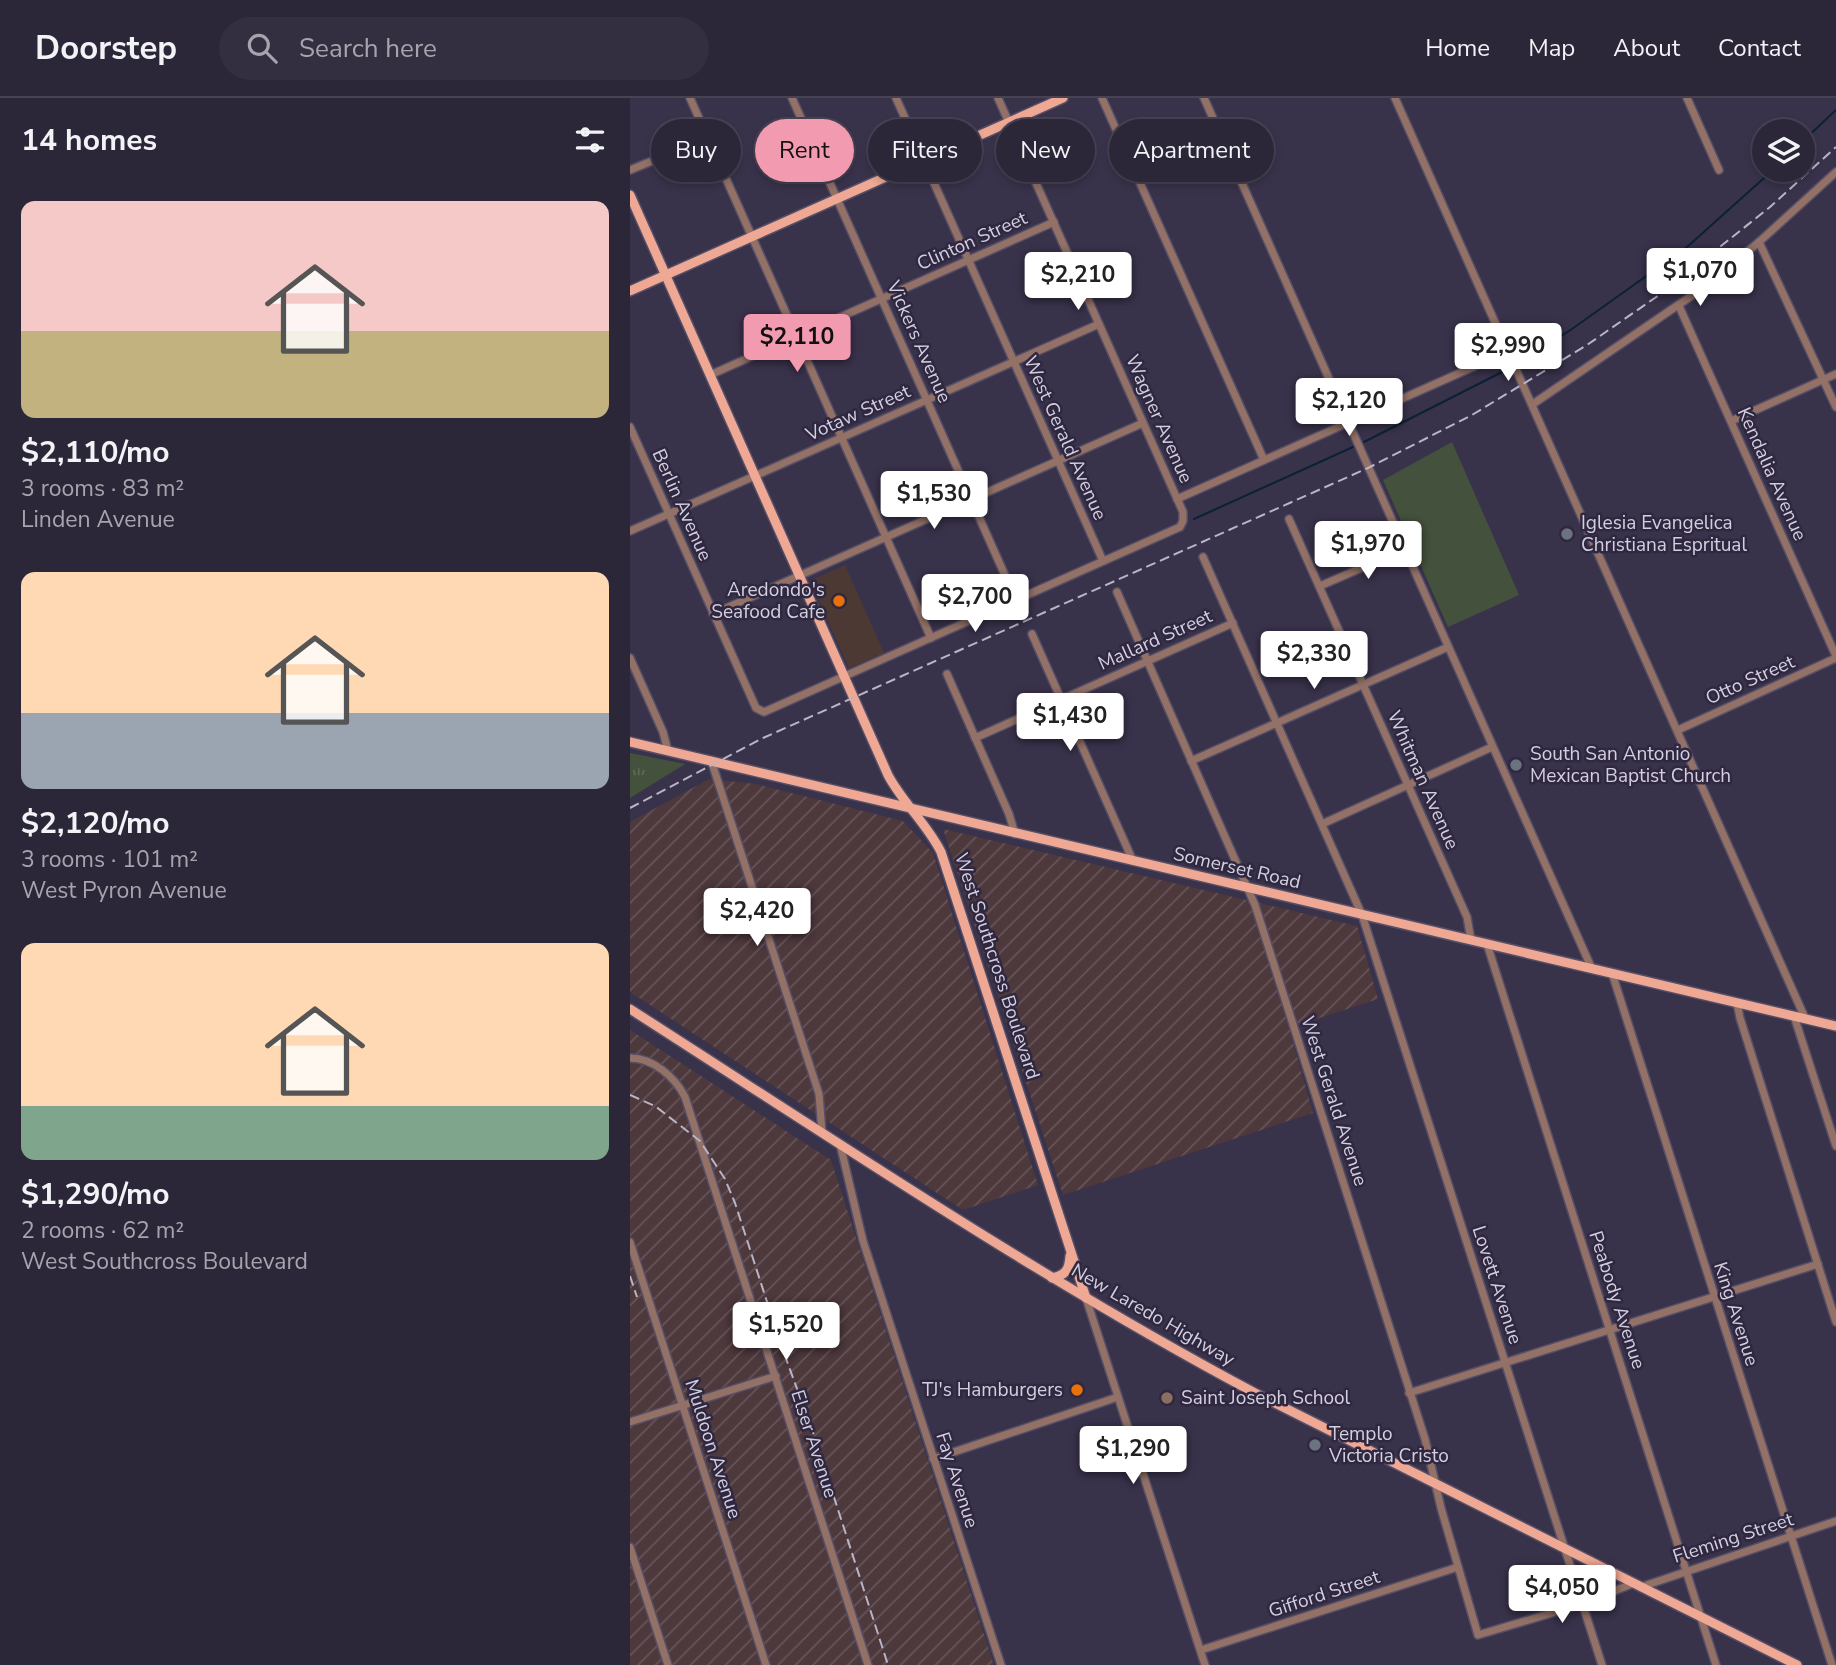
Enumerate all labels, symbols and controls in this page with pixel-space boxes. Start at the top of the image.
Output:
search box [219,17,709,80]
text: Doorstep [35,26,177,71]
icon: search [243,29,281,67]
text: Search here [299,31,437,66]
text: Home [1425,32,1490,64]
text: Map [1528,32,1575,64]
text: About [1613,32,1680,64]
text: Contact [1718,32,1801,64]
chip: Buy [651,119,741,182]
chip: Rent [755,119,854,182]
chip: Filters [868,119,982,182]
chip: New [996,119,1095,182]
chip: Apartment [1109,119,1274,182]
map controls [1752,119,1815,182]
button: layers [1752,119,1815,182]
text: 14 homes [21,120,157,161]
icon: filters [571,121,609,159]
street label: Clinton Street [913,205,1032,277]
icon: home [252,246,378,372]
pin: $1,070 [1643,248,1757,308]
pin: $2,210 [1021,252,1135,312]
text: $1,070 [1663,255,1737,286]
text: $2,210 [1041,259,1115,290]
street label: Vickers Avenue [880,276,958,407]
pin: $2,110 [740,314,854,374]
text: $2,110 [760,321,834,352]
pin: $2,990 [1451,324,1565,383]
text: $2,990 [1471,330,1545,361]
street label: Wagner Avenue [1119,351,1199,487]
street label: West Gerald Avenue [1017,352,1113,524]
street label: Votaw Street [801,378,915,448]
pin: $2,120 [1292,378,1406,438]
text: $2,120 [1312,385,1386,416]
street label: Kendalia Avenue [1731,403,1813,545]
text: $2,110/mo [21,432,170,473]
street label: Berlin Avenue [646,445,718,565]
pin: $1,530 [877,472,991,531]
text: 3 rooms · 83 m² [21,473,184,504]
text: $1,530 [897,478,971,509]
text: Linden Avenue [21,504,175,535]
place label: Iglesia Evangelica Christiana Espritual [1581,510,1747,558]
pin: $1,970 [1311,522,1425,581]
marker: Iglesia Evangelica Christiana Espritual [1559,526,1575,542]
text: $1,970 [1331,528,1405,559]
pin: $2,700 [918,574,1032,634]
place label: Aredondo's Seafood Cafe [711,577,825,625]
text: $2,700 [938,581,1012,612]
marker: Aredondo's Seafood Cafe [831,593,847,609]
street label: Mallard Street [1094,603,1216,677]
icon: home [252,617,378,743]
pin: $2,330 [1257,632,1371,691]
text: $2,330 [1277,638,1351,669]
street label: Otto Street [1701,649,1799,711]
pin: $1,430 [1013,694,1127,753]
text: $1,430 [1033,700,1107,731]
street label: Whitman Avenue [1381,706,1465,854]
place label: South San Antonio Mexican Baptist Church [1530,741,1731,789]
marker: South San Antonio Mexican Baptist Church [1508,757,1524,773]
text: $2,120/mo [21,803,170,844]
street label: Somerset Road [1171,841,1303,895]
text: 3 rooms · 101 m² [21,844,198,875]
street label: West Southcross Boulevard [948,849,1046,1083]
text: West Pyron Avenue [21,875,227,906]
pin: $2,420 [700,888,814,948]
text: $2,420 [720,895,794,926]
icon: home [252,988,378,1114]
street label: West Gerald Avenue [1294,1013,1374,1189]
text: $1,290/mo [21,1174,170,1215]
text: 2 rooms · 62 m² [21,1215,184,1246]
street label: Lovett Avenue [1466,1222,1528,1348]
street label: Peabody Avenue [1582,1228,1652,1372]
text: West Southcross Boulevard [21,1246,308,1277]
street label: New Laredo Highway [1066,1258,1240,1373]
street label: King Avenue [1707,1259,1765,1369]
pin: $1,520 [729,1302,843,1362]
text: $1,520 [749,1309,823,1340]
street label: Muldoon Avenue [678,1376,748,1522]
place label: TJ's Hamburgers [922,1377,1063,1403]
marker: TJ's Hamburgers [1069,1382,1085,1398]
place label: Saint Joseph School [1181,1385,1351,1411]
street label: Elser Avenue [784,1387,844,1501]
marker: Saint Joseph School [1159,1390,1175,1406]
place label: Templo Victoria Cristo [1328,1421,1449,1469]
pin: $1,290 [1076,1426,1190,1486]
street label: Fay Avenue [929,1429,985,1531]
text: $1,290 [1096,1433,1170,1464]
marker: Templo Victoria Cristo [1307,1437,1323,1453]
street label: Fleming Street [1669,1506,1797,1570]
street label: Gifford Street [1265,1564,1383,1624]
pin: $4,050 [1505,1566,1619,1625]
text: $4,050 [1525,1572,1599,1603]

